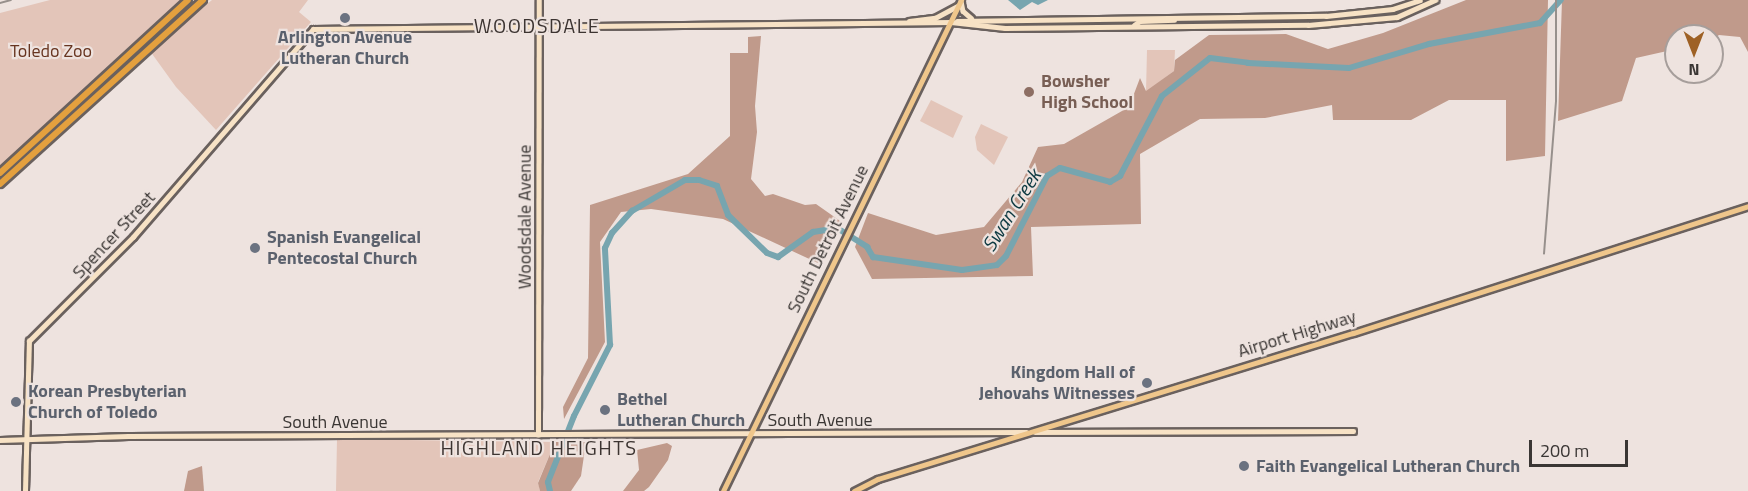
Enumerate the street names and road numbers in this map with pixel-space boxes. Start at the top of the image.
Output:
street label: Woodsdale Avenue [514,145,536,289]
street label: South Detroit Avenue [783,162,873,316]
street label: Spencer Street [68,187,160,283]
street label: Airport Highway [1235,306,1359,362]
street label: South Avenue [767,409,873,431]
street label: South Avenue [282,411,388,433]

